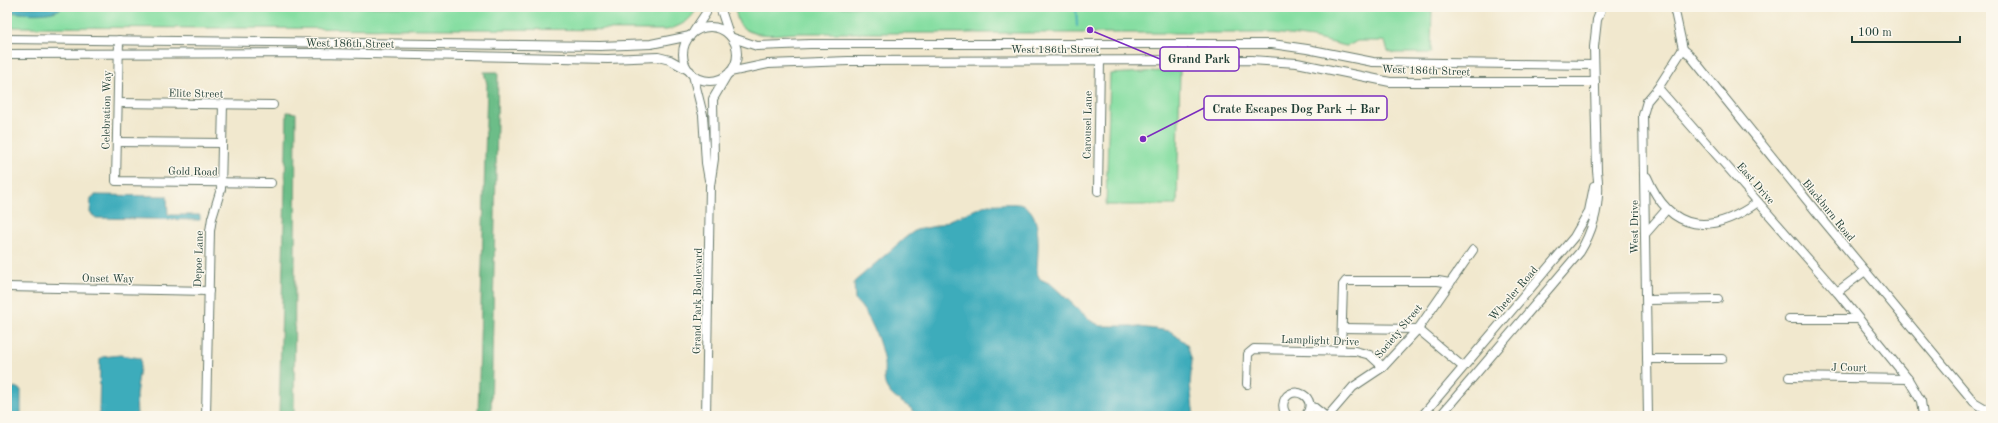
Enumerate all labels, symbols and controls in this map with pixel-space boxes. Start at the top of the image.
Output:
scale bar [1852,18,1960,44]
text: 100 m [1858,27,1892,39]
street label: West 186th Street [306,38,395,51]
street label: West 186th Street [1011,45,1099,56]
callout: Grand Park [1160,47,1239,71]
text: Grand Park [1168,54,1230,66]
street label: West 186th Street [1381,64,1471,79]
street label: Celebration Way [101,70,114,150]
street label: Elite Street [169,89,224,100]
street label: Carousel Lane [1082,91,1095,159]
callout: Crate Escapes Dog Park + Bar [1204,96,1387,120]
text: Crate Escapes Dog Park + Bar [1212,104,1380,116]
street label: East Drive [1734,161,1776,207]
street label: Gold Road [168,167,218,178]
street label: Blackburn Road [1800,178,1856,244]
street label: West Drive [1630,200,1641,254]
street label: Depoe Lane [193,231,206,288]
street label: Grand Park Boulevard [692,247,705,354]
street label: Wheeler Road [1488,265,1541,323]
street label: Onset Way [82,274,134,285]
street label: Society Street [1373,303,1425,361]
street label: Lamplight Drive [1281,335,1359,348]
street label: J Court [1831,363,1867,374]

